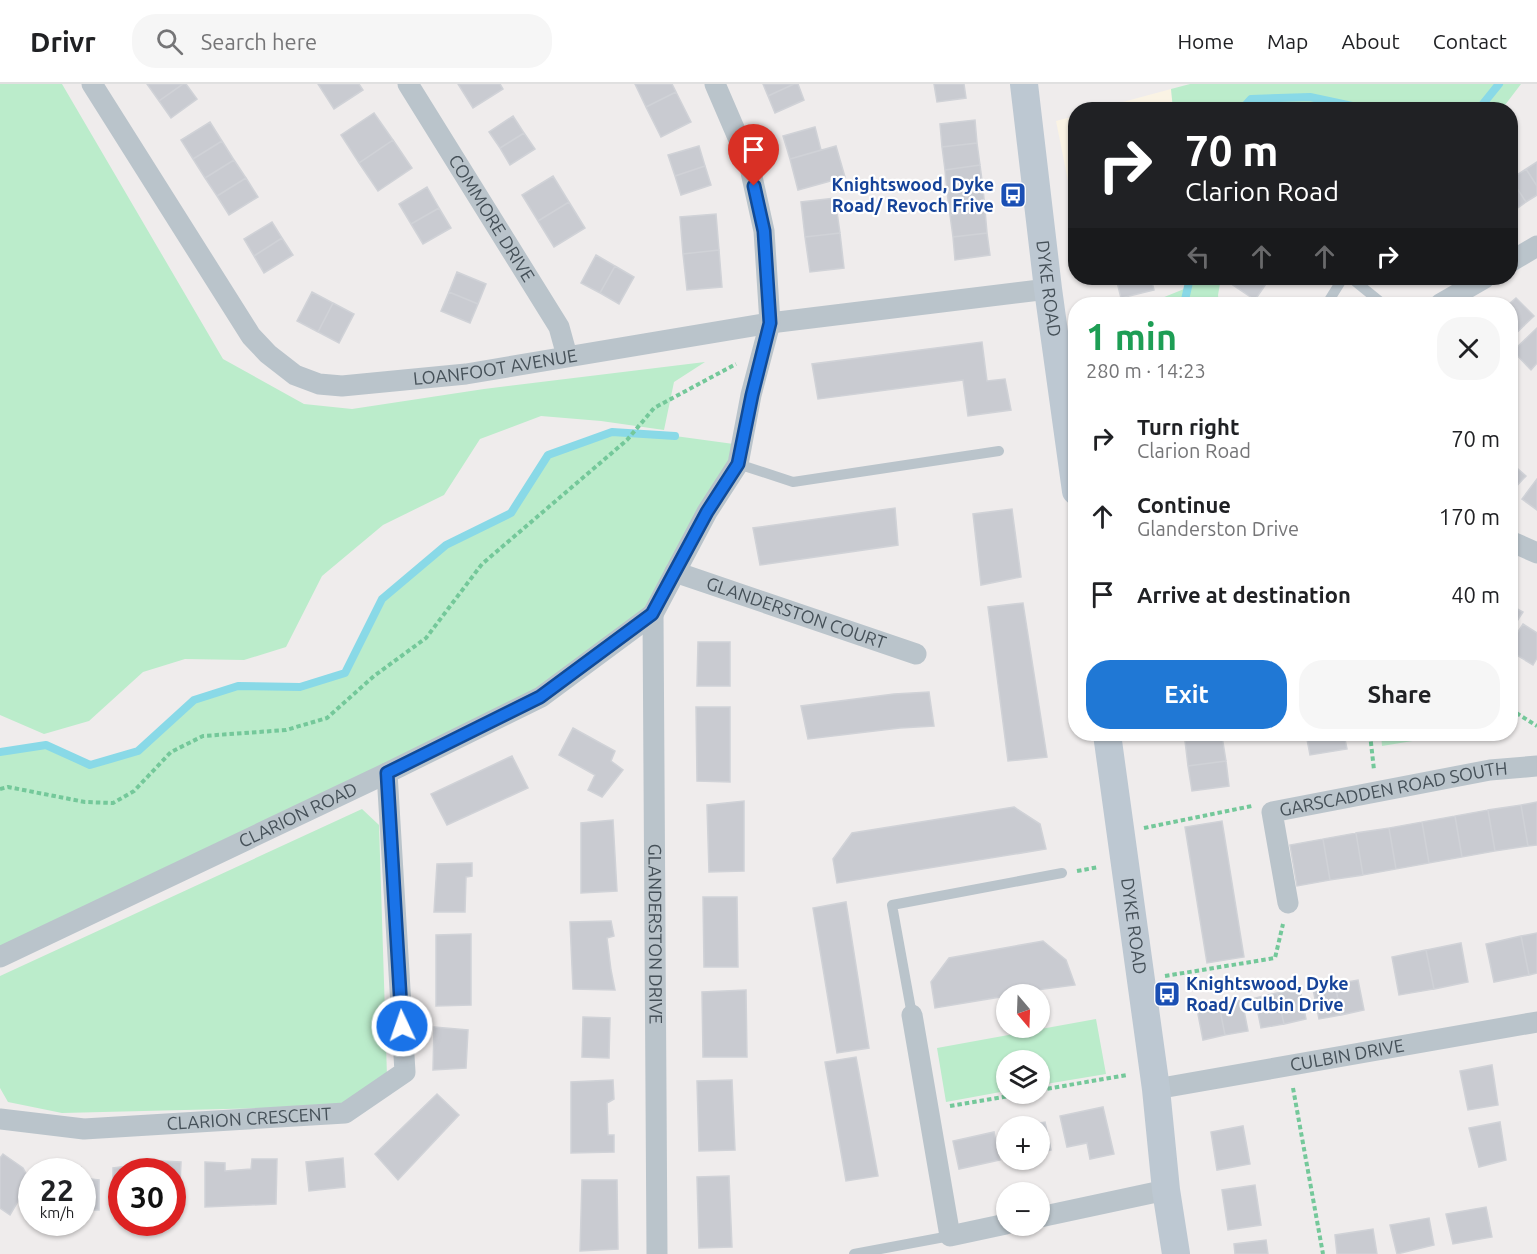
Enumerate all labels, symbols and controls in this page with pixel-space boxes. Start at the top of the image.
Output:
search box [132,14,552,68]
icon: search [153,25,186,58]
text: Drivr [30,26,96,57]
text: Search here [201,29,317,54]
text: Home [1177,29,1234,53]
text: Map [1267,29,1308,53]
text: About [1341,29,1400,53]
text: Contact [1433,29,1507,53]
pin [728,124,779,186]
icon: right [1086,126,1164,204]
text: 70 m [1185,127,1279,174]
icon: arrive [737,133,770,166]
street label: COMMORE DRIVE [445,151,539,285]
place label: Knightswood, Dyke Road/ Revoch Frive [831,174,994,215]
text: Clarion Road [1185,176,1339,206]
bus stop icon: Knightswood, Dyke Road/ Revoch Frive [998,180,1028,210]
street label: DYKE ROAD [1033,239,1066,338]
icon: left [1182,240,1215,273]
icon: ahead [1245,240,1278,273]
icon: ahead [1308,240,1341,273]
icon: right [1371,240,1404,273]
text: 1 min [1086,316,1177,357]
button: close [1437,317,1500,380]
street label: LOANFOOT AVENUE [412,345,579,388]
text: 280 m · 14:23 [1086,359,1206,382]
text: Turn right [1137,414,1239,439]
icon: right [1086,422,1119,455]
text: 70 m [1451,426,1500,451]
text: Clarion Road [1137,439,1251,462]
text: Continue [1137,492,1231,517]
icon: ahead [1086,500,1119,533]
text: 170 m [1439,504,1500,529]
text: Glanderston Drive [1137,517,1299,540]
street label: GLANDERSTON COURT [704,572,889,652]
icon: arrive [1086,578,1119,611]
text: Arrive at destination [1137,582,1351,607]
text: 40 m [1451,582,1500,607]
button: Exit [1086,660,1287,729]
button: Share [1299,660,1500,729]
street label: GARSCADDEN ROAD SOUTH [1277,758,1508,819]
street label: CLARION ROAD [235,778,360,851]
street label: GLANDERSTON DRIVE [645,844,667,1024]
street label: DYKE ROAD [1118,877,1151,976]
place label: Knightswood, Dyke Road/ Culbin Drive [1186,973,1349,1014]
bus stop icon: Knightswood, Dyke Road/ Culbin Drive [1152,979,1182,1009]
north arrow [996,984,1050,1038]
map controls [996,984,1050,1236]
position arrow [370,994,434,1058]
street label: CULBIN DRIVE [1288,1035,1406,1074]
button: layers [996,1050,1050,1104]
street label: CLARION CRESCENT [166,1103,332,1133]
button: + [996,1116,1050,1170]
speed limit sign: 30 [108,1158,186,1236]
text: 22 [40,1173,74,1207]
button: − [996,1182,1050,1236]
text: km/h [40,1204,74,1221]

